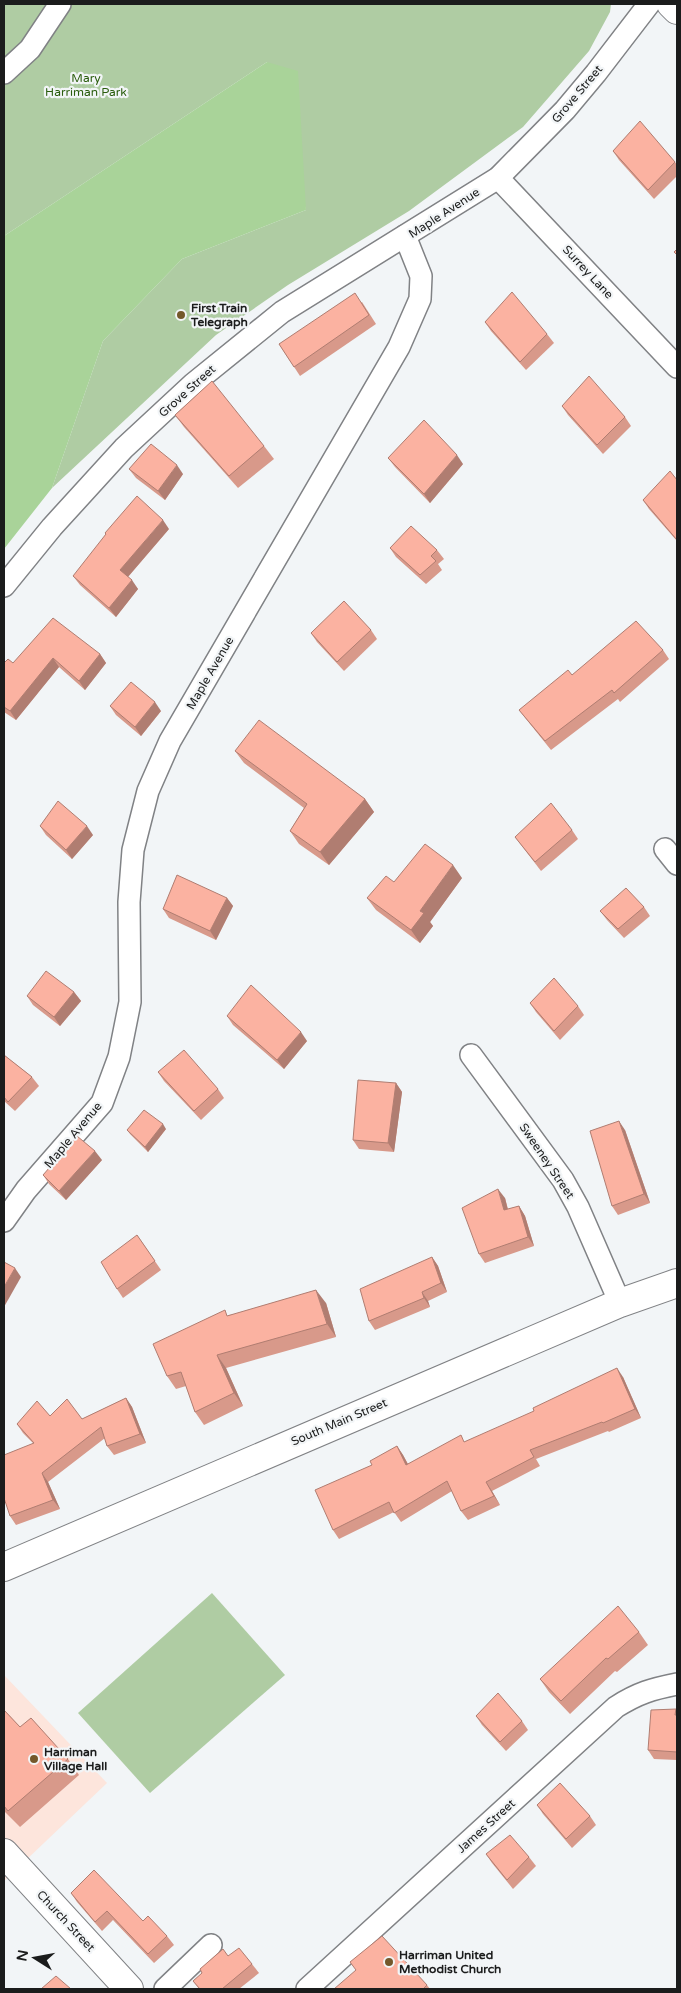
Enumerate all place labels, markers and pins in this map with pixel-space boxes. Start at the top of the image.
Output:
place label: First Train Telegraph [190,301,248,330]
marker: First Train Telegraph [175,309,187,321]
place label: Harriman Village Hall [44,1745,107,1774]
marker: Harriman Village Hall [28,1753,40,1765]
place label: Harriman United Methodist Church [399,1948,501,1976]
marker: Harriman United Methodist Church [383,1956,395,1968]

